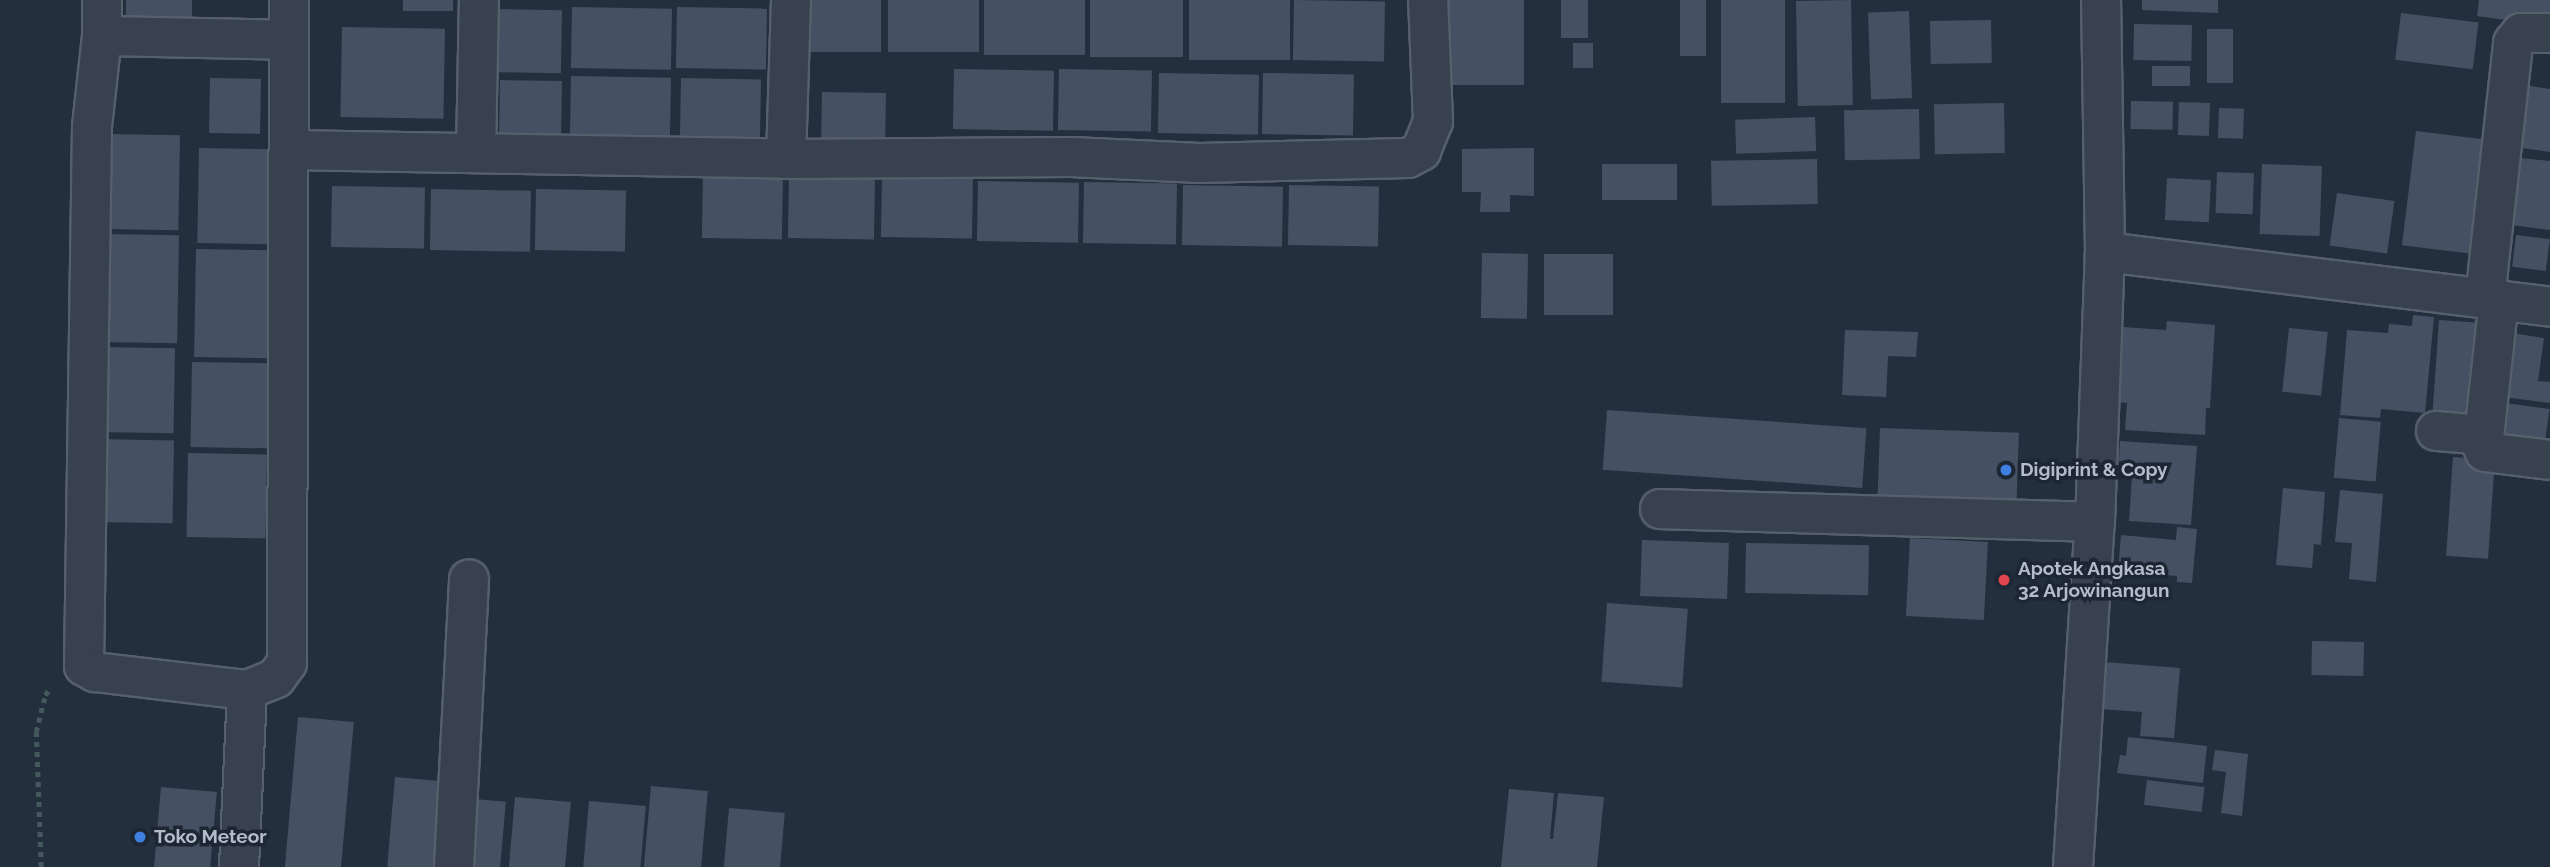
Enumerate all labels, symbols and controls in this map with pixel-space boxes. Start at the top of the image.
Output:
place label: Digiprint & Copy [2020,459,2168,481]
marker: Digiprint & Copy [1998,462,2014,478]
place label: Apotek Angkasa 32 Arjowinangun [2018,558,2170,602]
marker: Apotek Angkasa 32 Arjowinangun [1996,572,2012,588]
place label: Toko Meteor [154,826,267,848]
marker: Toko Meteor [132,829,148,845]

